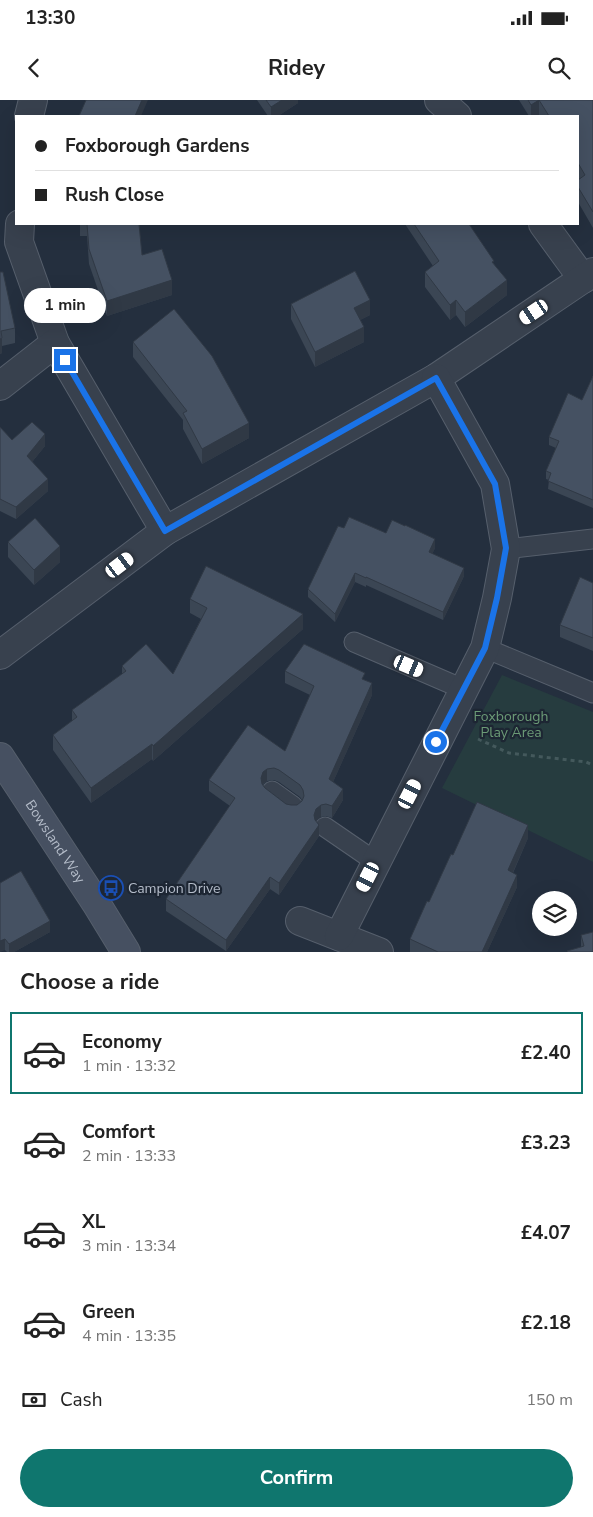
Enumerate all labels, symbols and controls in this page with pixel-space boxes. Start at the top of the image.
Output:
text: 13:30 [25,5,75,31]
text: Ridey [268,53,325,83]
icon: back [20,54,48,82]
icon: search [545,54,573,82]
text: Foxborough Gardens [65,133,249,159]
text: Rush Close [65,182,164,208]
callout: 1 min [24,288,106,322]
text: 1 min [44,294,86,316]
car [517,297,550,327]
route end [54,349,76,371]
car [103,550,136,580]
car [392,653,425,679]
park label: Foxborough Play Area [473,707,549,742]
route start [425,731,447,753]
car [396,777,423,811]
street label: Bowsland Way [21,796,90,887]
car [354,860,381,894]
bus stop icon: Campion Drive [98,875,124,901]
place label: Campion Drive [128,879,221,898]
map controls [532,891,577,936]
button: layers [532,891,577,936]
text: Choose a ride [20,967,159,997]
text: Economy [82,1029,162,1055]
icon: car [22,1031,67,1076]
text: £2.40 [521,1040,571,1066]
text: 1 min · 13:32 [82,1055,176,1077]
text: Comfort [82,1119,155,1145]
icon: car [22,1121,67,1166]
text: £3.23 [521,1130,571,1156]
text: 2 min · 13:33 [82,1145,176,1167]
text: XL [82,1209,105,1235]
icon: car [22,1211,67,1256]
text: £4.07 [521,1220,571,1246]
text: 3 min · 13:34 [82,1235,176,1257]
text: Green [82,1299,135,1325]
icon: car [22,1301,67,1346]
text: £2.18 [521,1310,571,1336]
text: 4 min · 13:35 [82,1325,176,1347]
icon: cash [20,1386,48,1414]
text: Cash [60,1387,102,1413]
text: 150 m [526,1389,573,1411]
button: Confirm [20,1449,573,1507]

